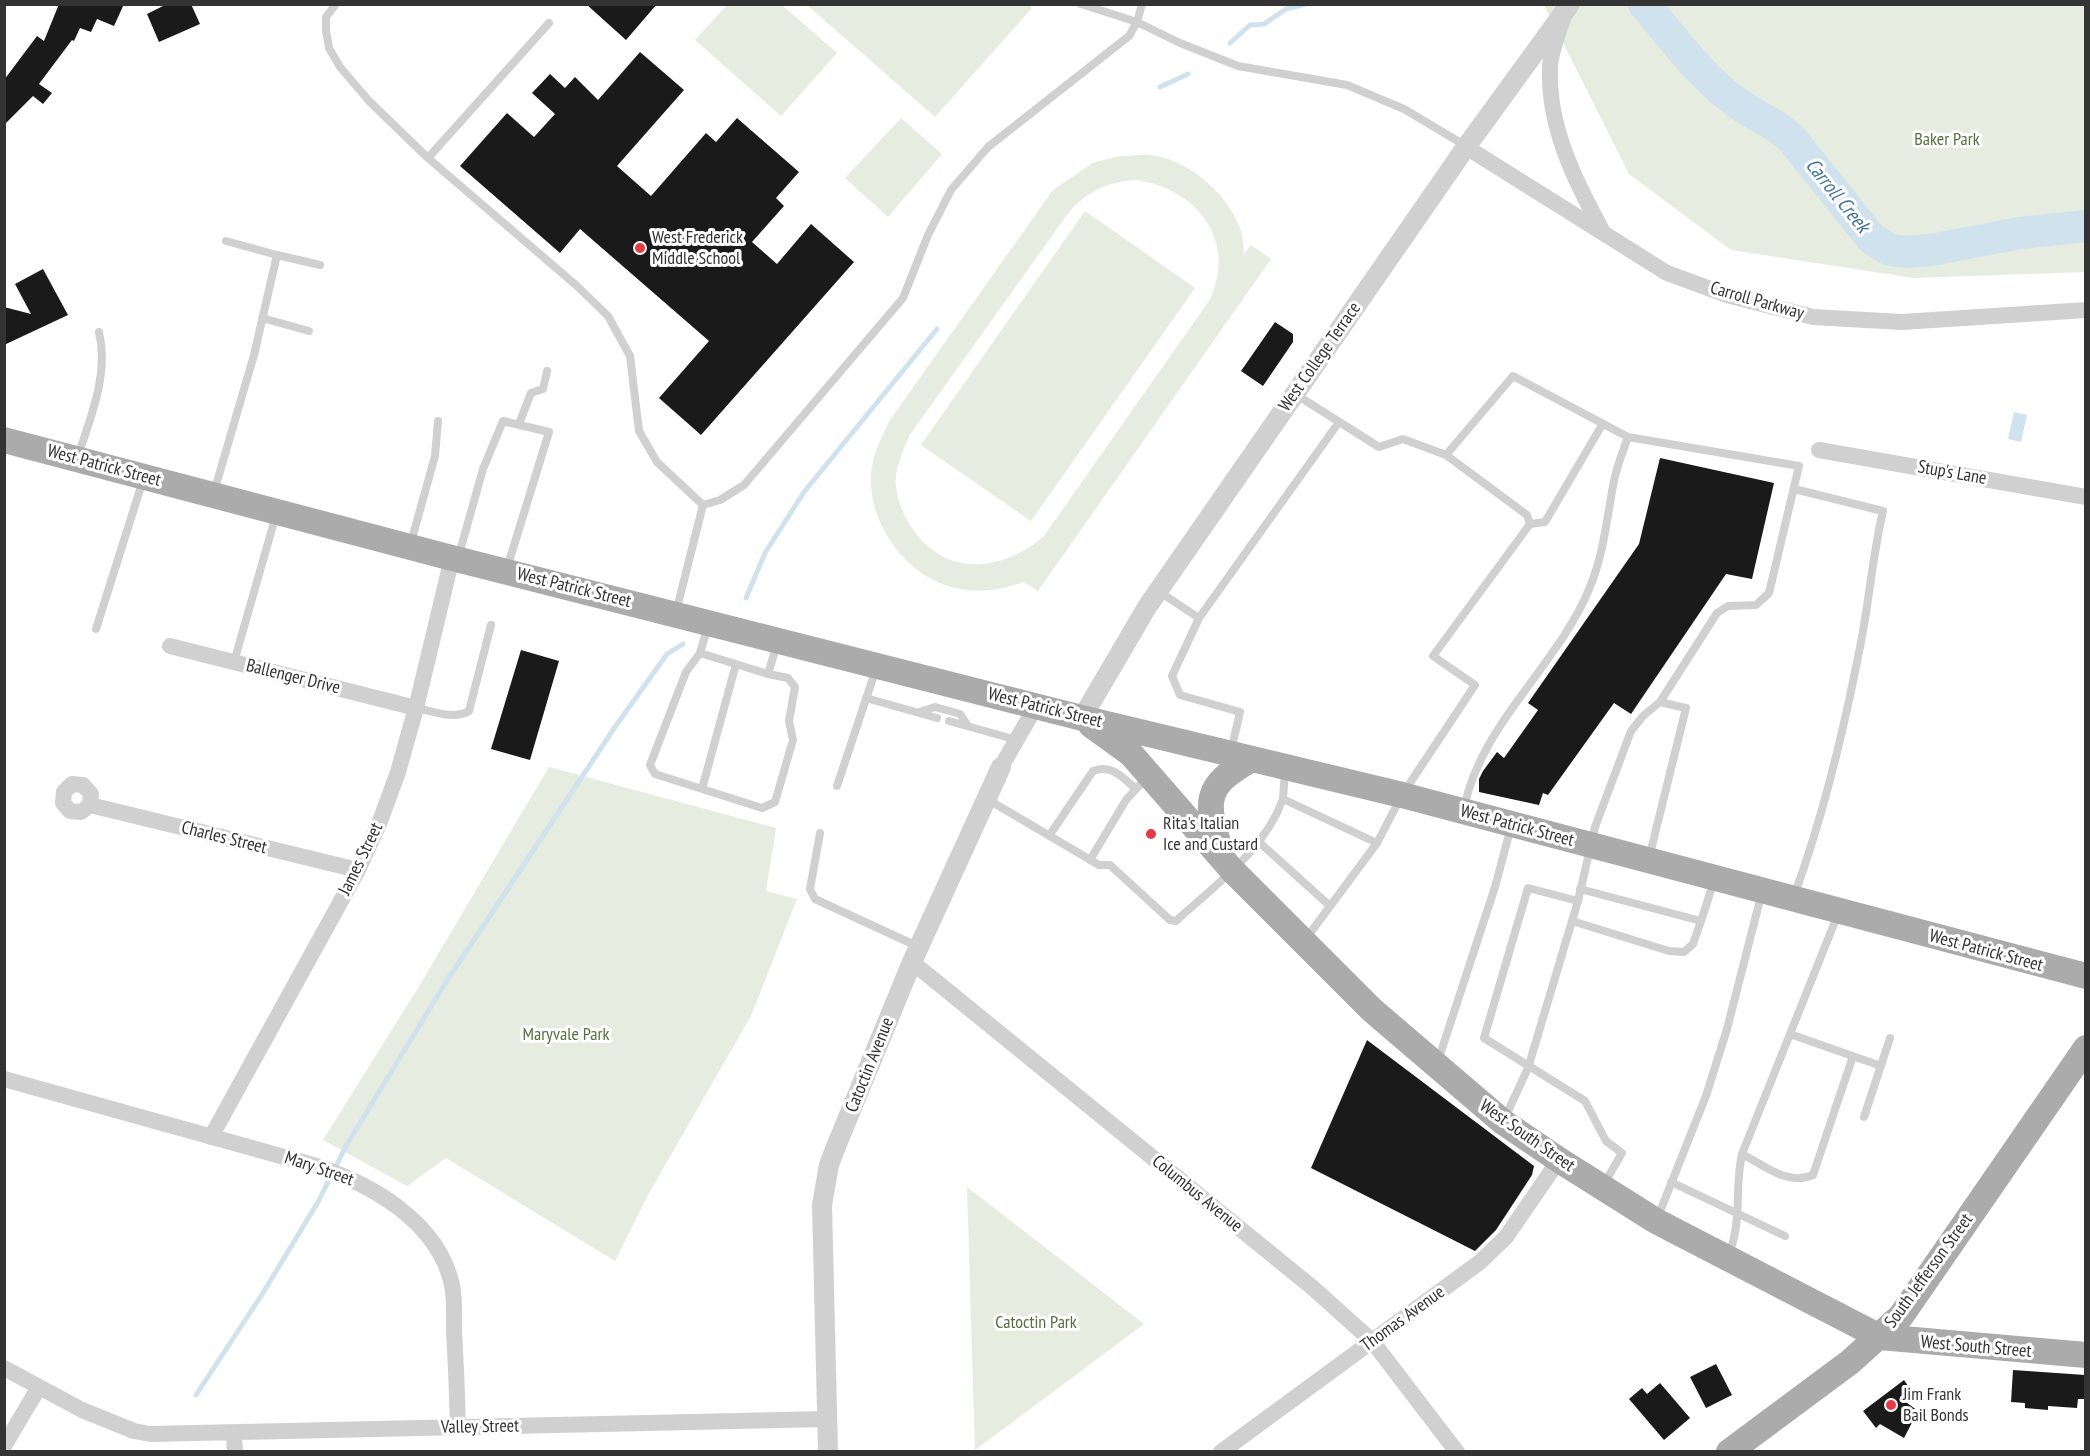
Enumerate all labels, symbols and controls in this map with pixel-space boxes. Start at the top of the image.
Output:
park label: Baker Park [1914,129,1980,151]
water label: Carroll Creek [1800,154,1874,238]
place label: West Frederick Middle School [652,227,743,270]
marker: West Frederick Middle School [633,241,647,255]
street label: Carroll Parkway [1708,277,1806,325]
street label: West College Terrace [1274,298,1366,416]
street label: West Patrick Street [45,440,163,492]
street label: Stup's Lane [1916,456,1988,490]
street label: West Patrick Street [515,563,633,613]
street label: Ballenger Drive [244,655,342,699]
street label: West Patrick Street [986,683,1104,733]
street label: West Patrick Street [1458,800,1576,852]
place label: Rita's Italian Ice and Custard [1163,813,1258,856]
street label: Charles Street [179,817,269,859]
street label: James Street [334,819,388,899]
marker: Rita's Italian Ice and Custard [1144,827,1158,841]
street label: West Patrick Street [1927,925,2045,977]
street label: Catoctin Avenue [841,1014,899,1116]
park label: Maryvale Park [523,1024,609,1046]
street label: West South Street [1475,1095,1579,1177]
street label: Mary Street [282,1147,356,1191]
street label: Columbus Avenue [1147,1151,1247,1237]
street label: South Jefferson Street [1880,1210,1978,1332]
street label: Thomas Avenue [1357,1281,1449,1357]
park label: Catoctin Park [995,1312,1077,1334]
street label: West South Street [1920,1331,2032,1363]
place label: Jim Frank Bail Bonds [1903,1384,1969,1426]
marker: Jim Frank Bail Bonds [1884,1398,1898,1412]
street label: Valley Street [441,1416,519,1438]

